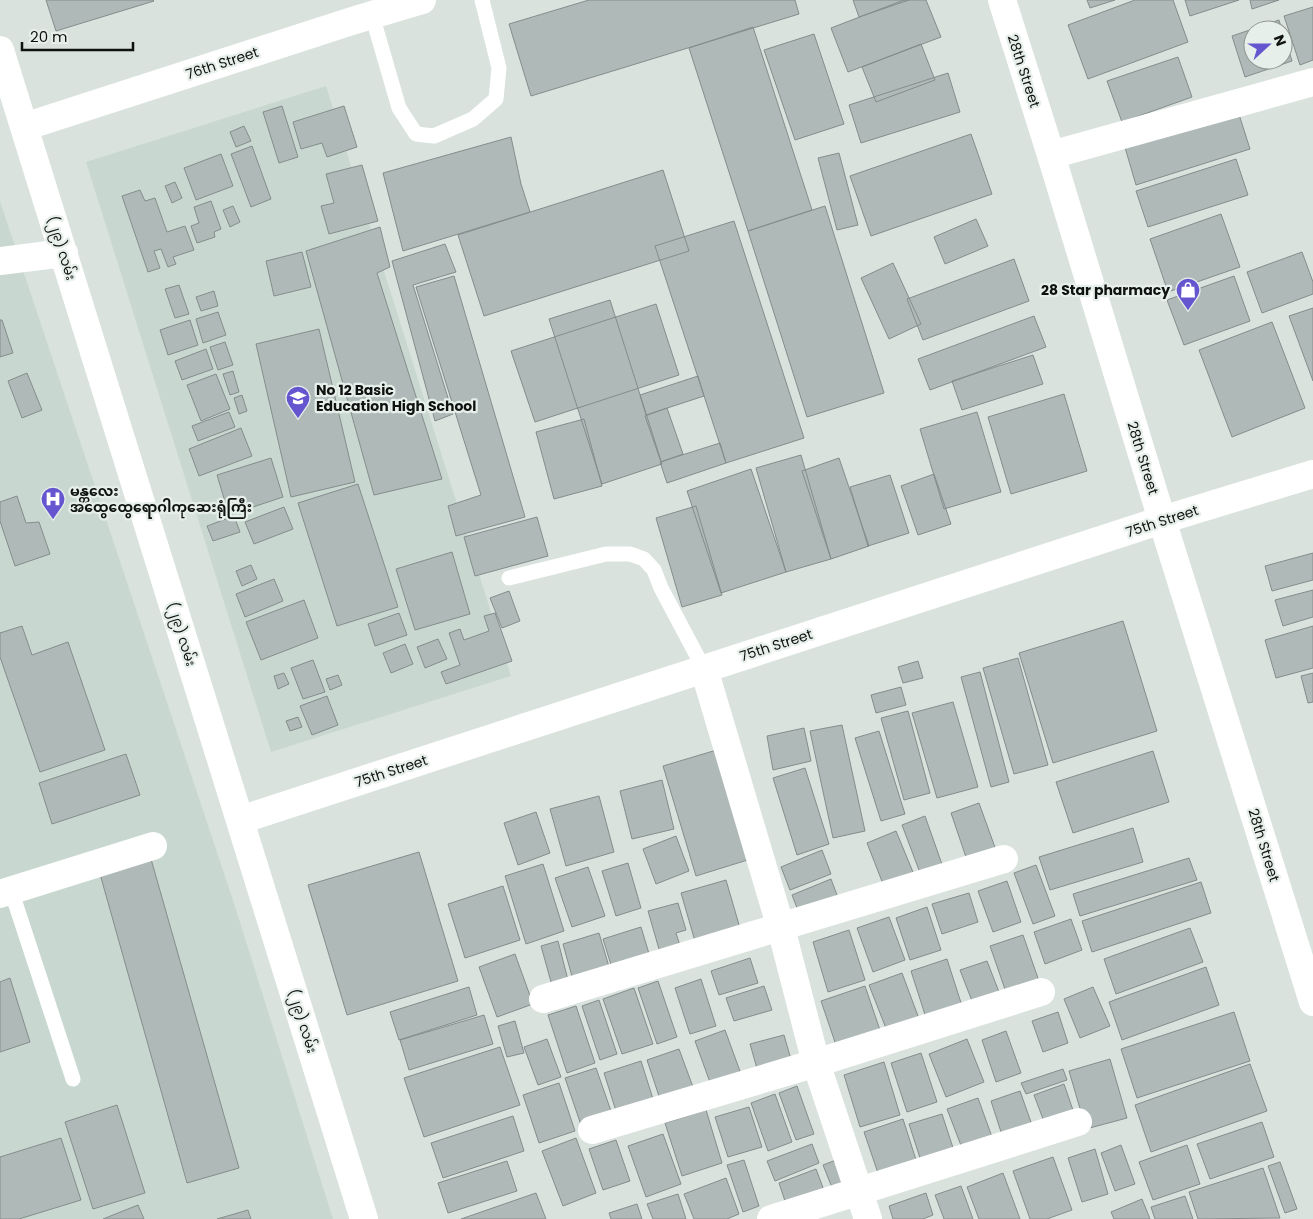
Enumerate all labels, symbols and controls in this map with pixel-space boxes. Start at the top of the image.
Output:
scale bar [22,20,134,52]
north arrow [1243,20,1293,70]
text: 20 m [30,26,68,47]
street label: 28th Street [1003,32,1045,110]
text: N [1269,32,1291,49]
street label: 76th Street [183,42,261,84]
street label: (၂၉) လမ်း [41,213,81,283]
shop icon: 28 Star pharmacy [1175,277,1201,311]
place label: 28 Star pharmacy [1041,280,1170,300]
place label: No 12 Basic Education High School [316,380,476,416]
school or university icon: No 12 Basic Education High School [285,385,311,419]
street label: 28th Street [1122,419,1164,497]
place label: မန္တလေး အထွေထွေရောဂါကုဆေးရုံကြီး [70,481,252,519]
hospital icon: မန္တလေး အထွေထွေရောဂါကုဆေးရုံကြီး [40,486,66,520]
street label: 75th Street [1123,500,1201,542]
street label: (၂၉) လမ်း [161,599,201,669]
street label: 75th Street [737,624,815,666]
street label: 75th Street [352,750,430,792]
street label: 28th Street [1243,806,1285,884]
street label: (၂၉) လမ်း [282,986,322,1056]

